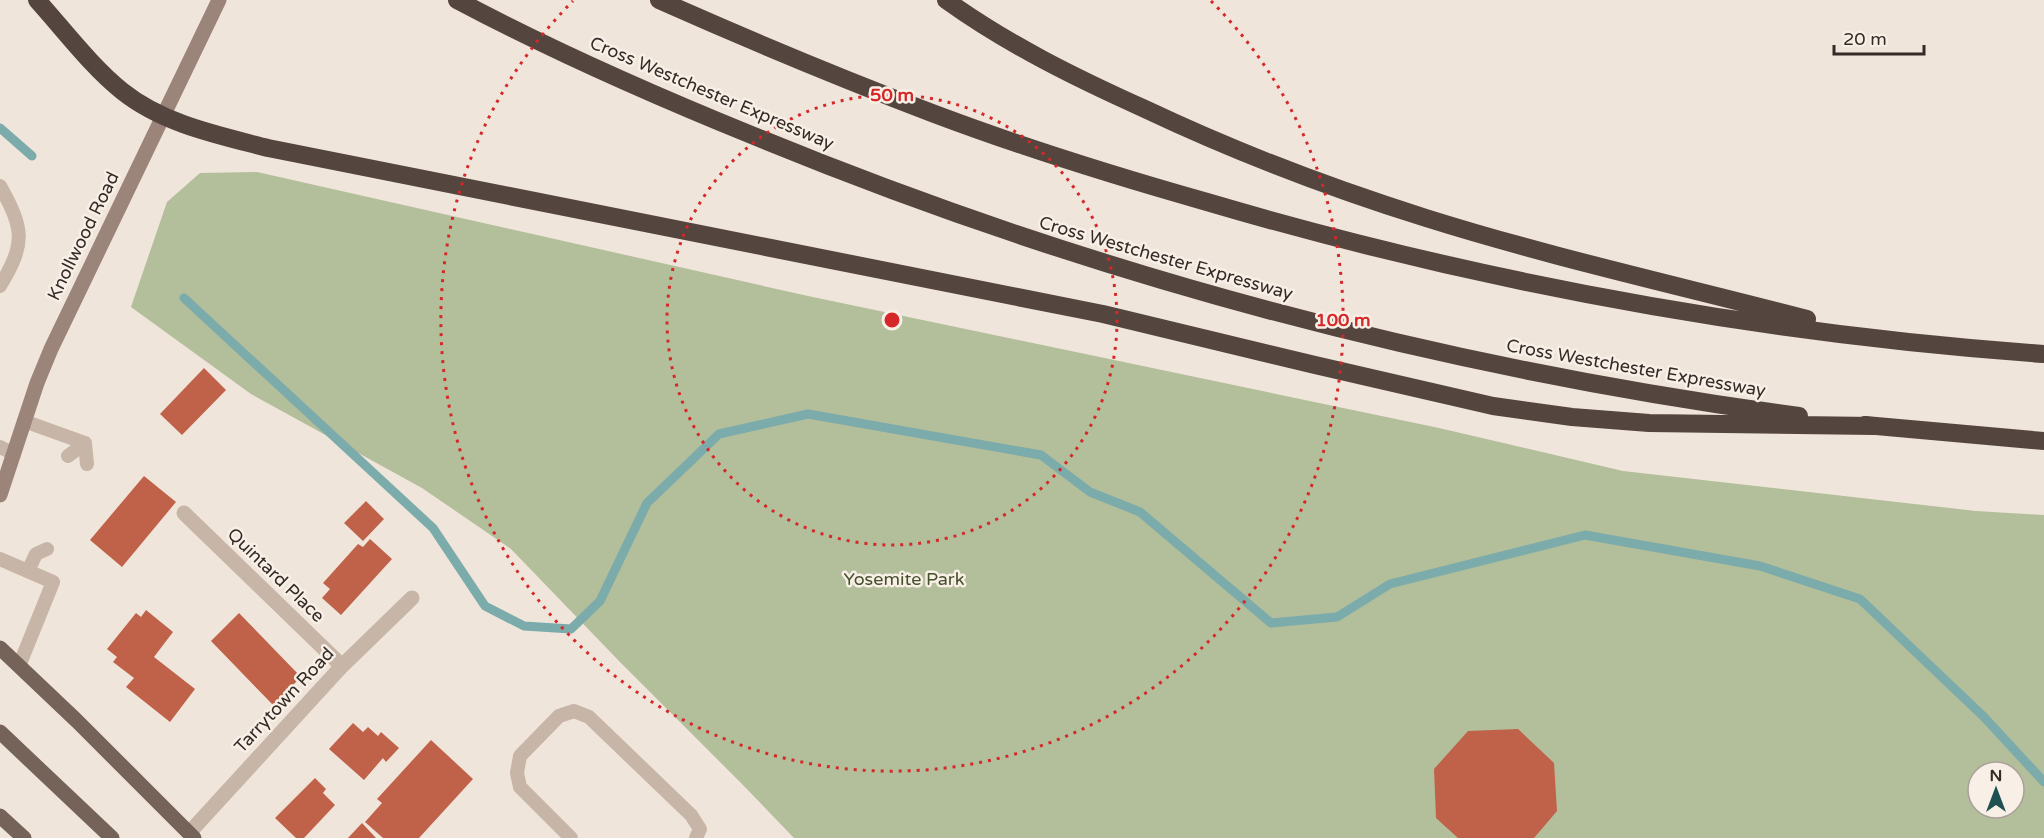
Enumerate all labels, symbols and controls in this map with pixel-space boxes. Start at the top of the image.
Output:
scale bar [1834,18,1924,56]
text: 20 m [1843,28,1887,50]
street label: Cross Westchester Expressway [587,31,838,155]
text: 50 m [870,84,914,106]
street label: Knollwood Road [42,168,124,304]
street label: Cross Westchester Expressway [1037,211,1296,305]
text: 100 m [1315,309,1371,331]
centre of rings [882,310,902,330]
street label: Cross Westchester Expressway [1505,334,1768,402]
street label: Quintard Place [223,523,329,627]
park label: Yosemite Park [844,568,965,590]
street label: Tarrytown Road [230,643,338,757]
north arrow [1966,760,2026,820]
text: N [1990,766,2002,786]

